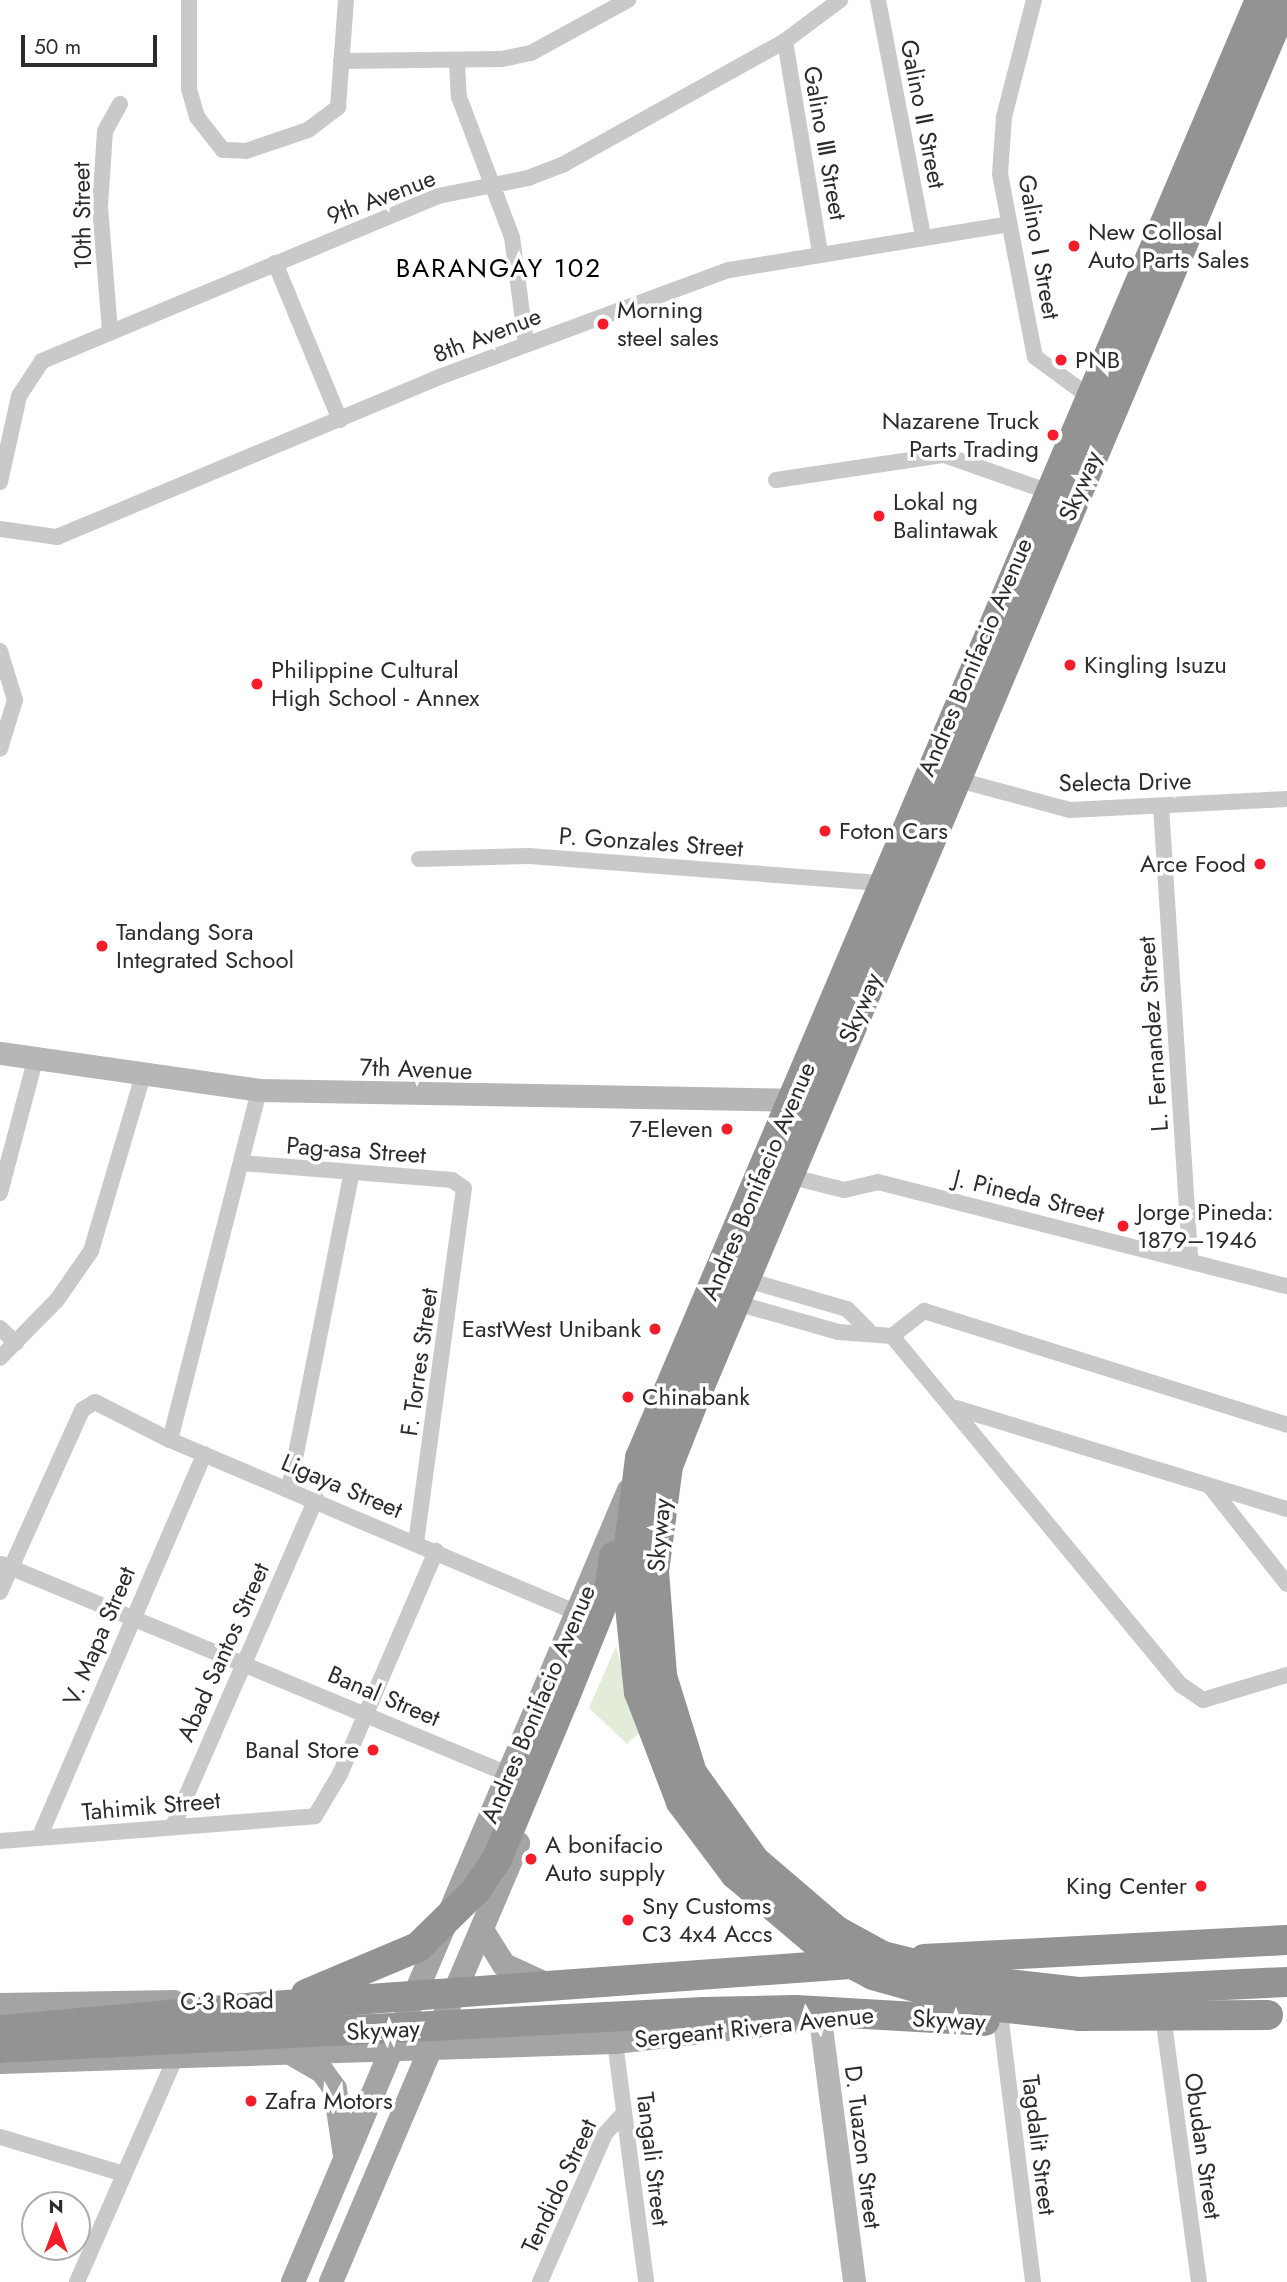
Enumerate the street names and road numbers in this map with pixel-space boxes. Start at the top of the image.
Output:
street label: Galino Ⅱ Street [893,31,953,197]
street label: Galino Ⅲ Street [797,60,853,226]
street label: 10th Street [67,162,97,270]
street label: 9th Avenue [323,163,439,231]
street label: Galino Ⅰ Street [1011,164,1067,330]
street label: 8th Avenue [429,301,545,369]
street label: Skyway [1052,446,1108,526]
street label: Andres Bonifacio Avenue [912,534,1038,780]
street label: Selecta Drive [1058,766,1192,798]
street label: P. Gonzales Street [558,821,744,863]
street label: L. Fernandez Street [1132,935,1174,1133]
street label: Skyway [832,968,888,1048]
street label: 7th Avenue [359,1053,473,1085]
street label: Andres Bonifacio Avenue [695,1058,821,1304]
street label: Pag-asa Street [285,1131,427,1169]
street label: J. Pineda Street [951,1163,1107,1229]
street label: F. Torres Street [394,1286,444,1438]
street label: Ligaya Street [277,1448,407,1524]
street label: Skyway [641,1497,677,1573]
street label: Abad Santos Street [171,1558,275,1746]
street label: V. Mapa Street [57,1562,141,1710]
street label: Andres Bonifacio Avenue [475,1581,601,1827]
street label: Banal Street [324,1659,444,1733]
street label: Tahimik Street [80,1786,222,1826]
street label: C-3 Road [180,1986,274,2016]
street label: Sergeant Rivera Avenue [633,2000,875,2054]
street label: Skyway [911,2004,987,2036]
street label: Skyway [345,2014,421,2046]
street label: D. Tuazon Street [839,2064,887,2230]
street label: Obudan Street [1178,2071,1228,2221]
street label: Tagdalit Street [1016,2073,1062,2217]
street label: Tangali Street [631,2091,675,2227]
street label: Tendido Street [515,2114,603,2258]

